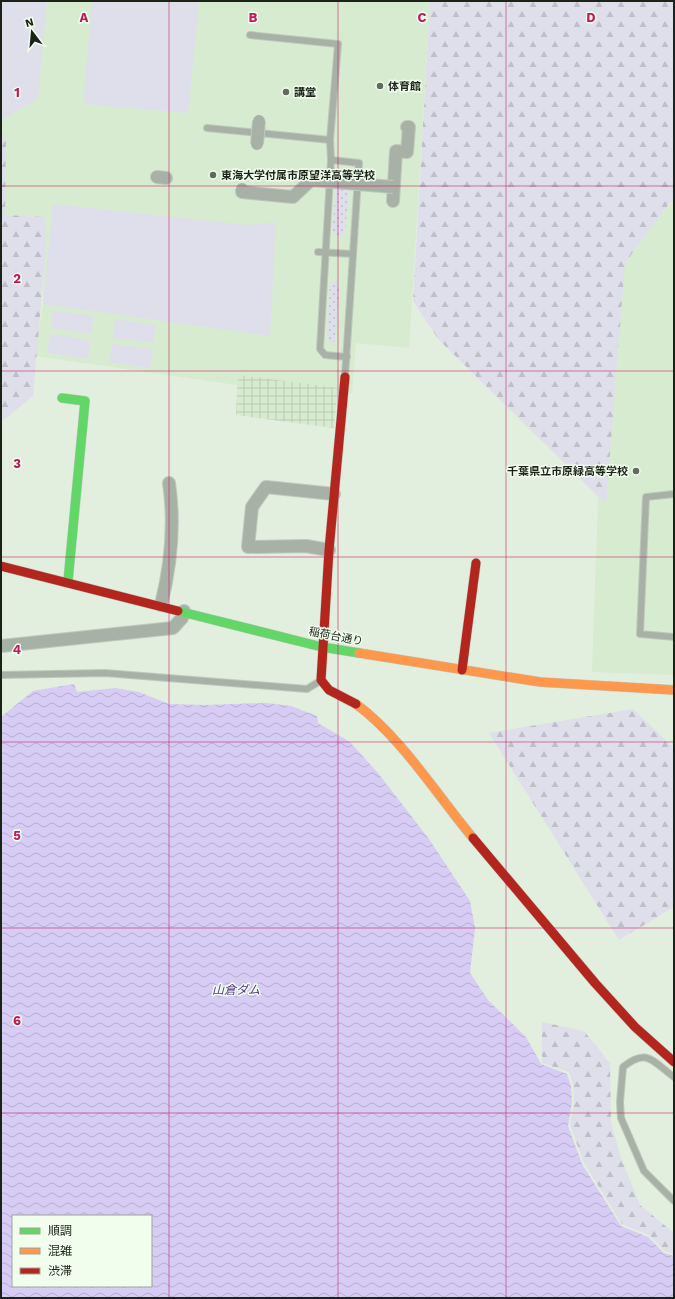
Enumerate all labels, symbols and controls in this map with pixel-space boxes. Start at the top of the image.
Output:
text: A [80,10,89,25]
text: B [249,10,258,25]
text: C [418,10,427,25]
text: D [586,10,596,25]
north arrow [12,12,52,52]
text: N [24,15,35,30]
place label: 体育館 [388,80,421,93]
marker: 体育館 [375,81,385,91]
text: 1 [14,85,20,100]
place label: 講堂 [294,86,316,99]
marker: 講堂 [281,87,291,97]
place label: 東海大学付属市原望洋高等学校 [221,169,375,182]
marker: 東海大学付属市原望洋高等学校 [208,170,218,180]
text: 2 [13,271,21,286]
text: 3 [13,456,21,471]
place label: 千葉県立市原緑高等学校 [507,465,628,478]
marker: 千葉県立市原緑高等学校 [631,466,641,476]
street label: 稲荷台通り [308,625,364,648]
text: 4 [13,642,22,657]
text: 5 [13,828,21,843]
water label: 山倉ダム [212,983,260,997]
text: 6 [13,1013,21,1028]
legend [12,1215,152,1287]
text: 順調 [48,1224,72,1238]
text: 混雑 [48,1244,72,1258]
text: 渋滞 [48,1264,72,1278]

